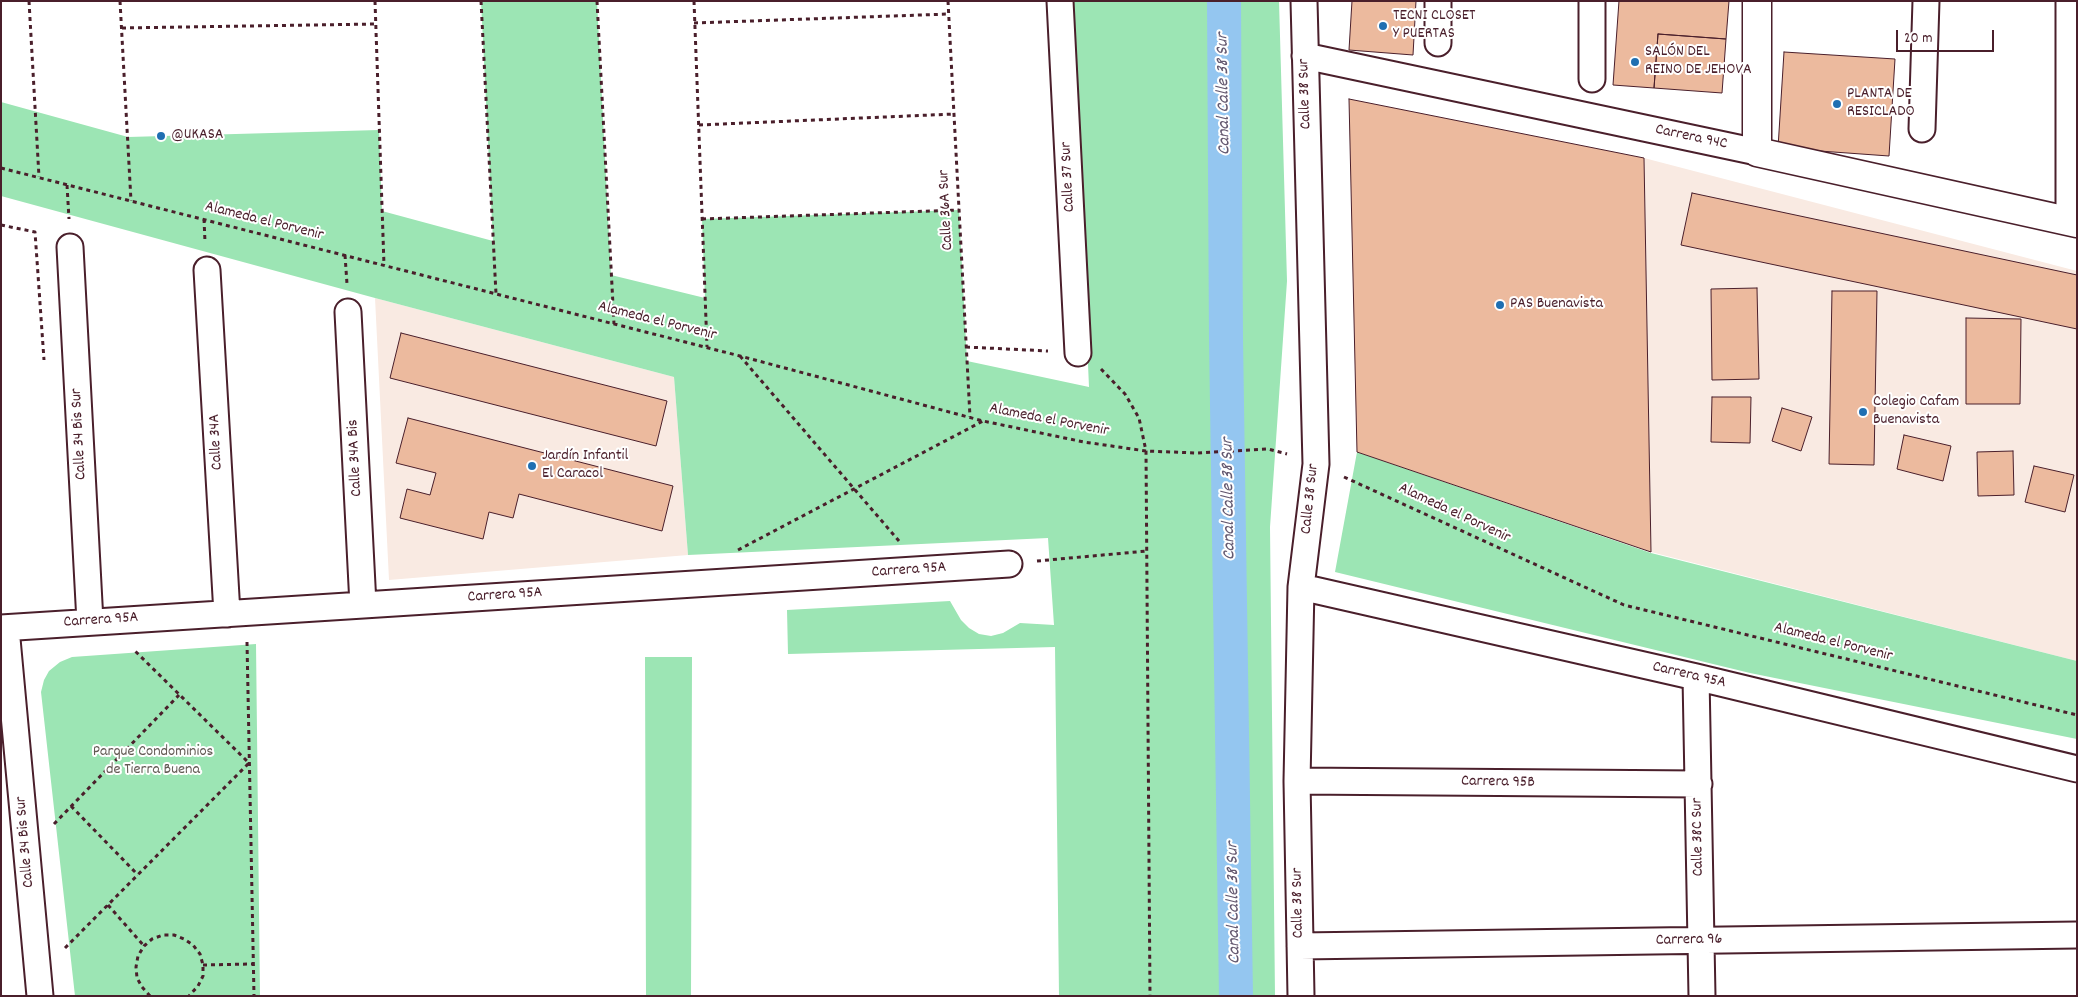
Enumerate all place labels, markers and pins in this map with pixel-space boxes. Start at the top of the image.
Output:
place label: TECNI CLOSET Y PUERTAS [1393,7,1475,45]
marker: TECNI CLOSET Y PUERTAS [1377,20,1389,32]
place label: SALÓN DEL REINO DE JEHOVA [1645,43,1752,81]
marker: SALÓN DEL REINO DE JEHOVA [1629,56,1641,68]
place label: PLANTA DE RESICLADO [1847,85,1915,123]
marker: PLANTA DE RESICLADO [1831,98,1843,110]
place label: @UKASA [171,126,223,146]
marker: @UKASA [155,130,167,142]
place label: PAS Buenavista [1510,295,1603,315]
marker: PAS Buenavista [1494,299,1506,311]
place label: Colegio Cafam Buenavista [1873,393,1959,431]
marker: Colegio Cafam Buenavista [1857,406,1869,418]
place label: Jardín Infantil El Caracol [542,447,628,485]
marker: Jardín Infantil El Caracol [526,460,538,472]

